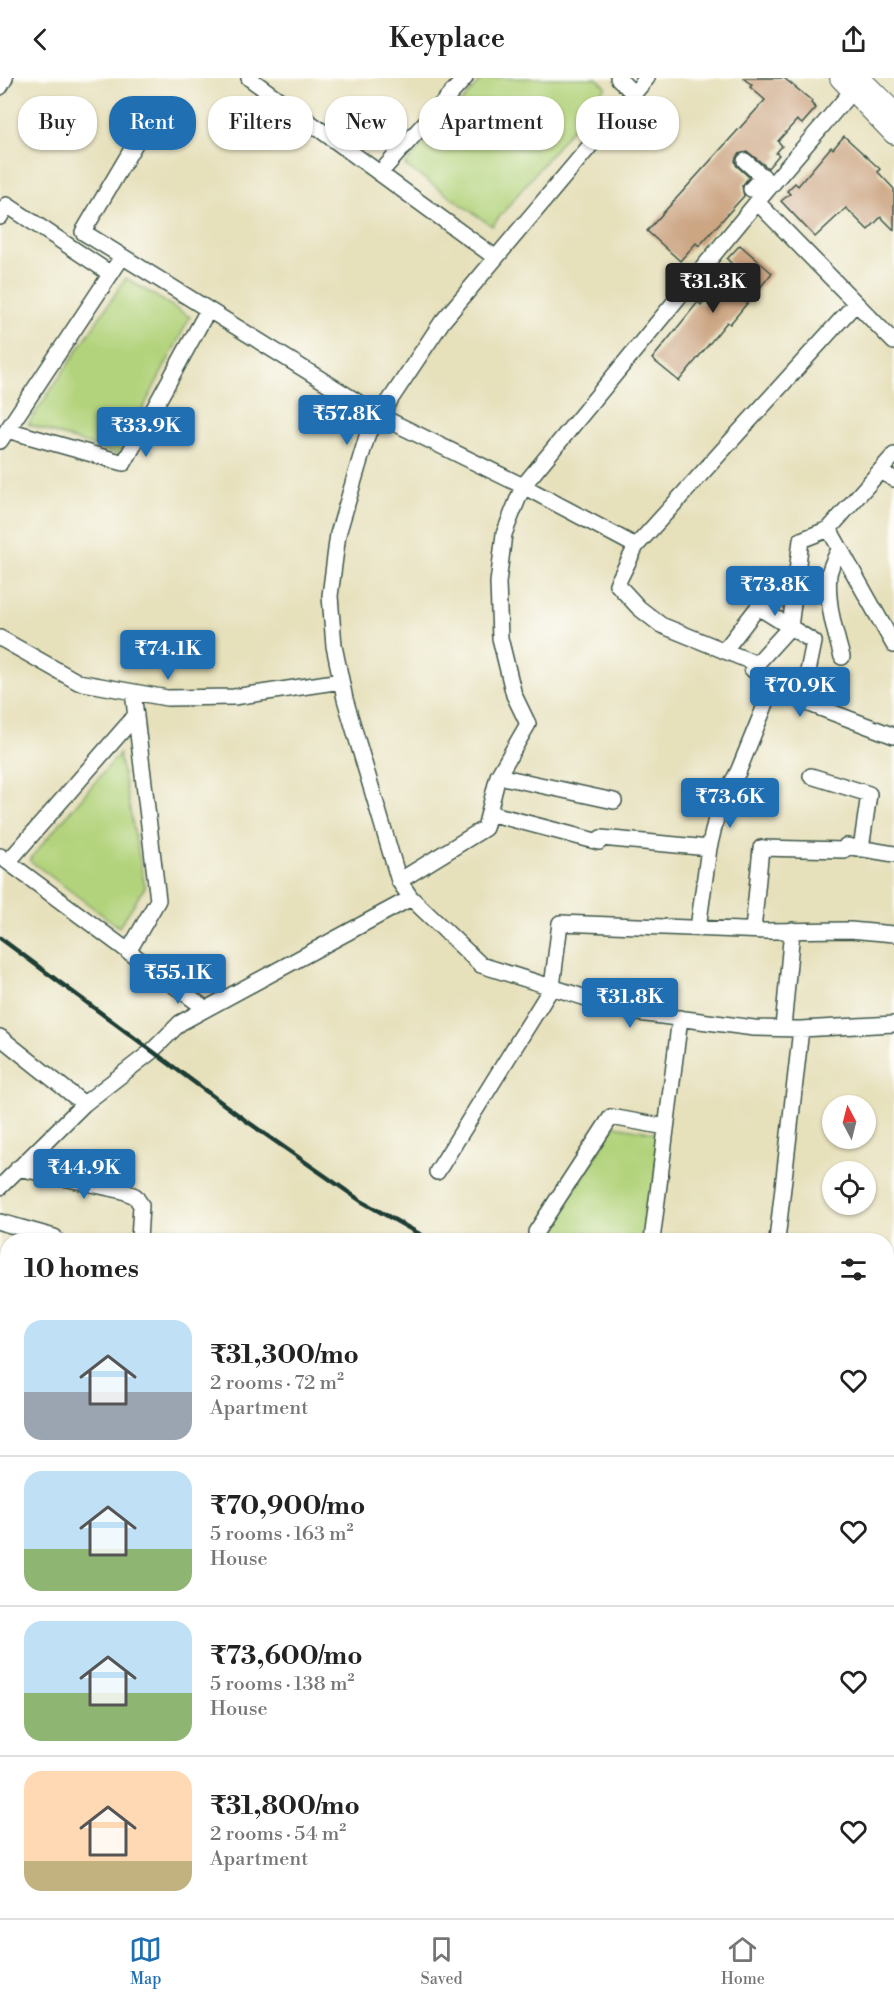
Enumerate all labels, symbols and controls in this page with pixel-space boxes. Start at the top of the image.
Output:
text: Keyplace [389,22,505,56]
icon: back [24,23,57,56]
icon: share [837,23,870,56]
chip: Buy [18,96,97,150]
chip: Rent [109,96,196,150]
chip: Filters [208,96,313,150]
chip: New [325,96,407,150]
chip: Apartment [419,96,564,150]
chip: House [576,96,679,150]
pin: ₹31.3K [664,263,762,314]
text: ₹31.3K [679,270,747,295]
pin: ₹57.8K [298,395,396,446]
text: ₹57.8K [312,402,382,427]
pin: ₹33.9K [97,407,195,458]
text: ₹33.9K [111,414,181,439]
pin: ₹73.8K [726,566,824,617]
text: ₹73.8K [740,573,810,598]
pin: ₹74.1K [119,630,217,681]
text: ₹74.1K [134,637,202,662]
pin: ₹70.9K [751,667,849,718]
text: ₹70.9K [764,674,836,699]
pin: ₹73.6K [681,778,779,829]
text: ₹73.6K [695,785,765,810]
pin: ₹55.1K [129,954,227,1005]
text: ₹55.1K [144,961,212,986]
pin: ₹31.8K [581,978,679,1029]
text: ₹31.8K [596,985,664,1010]
north arrow [822,1095,876,1149]
map controls [822,1095,876,1215]
pin: ₹44.9K [35,1149,133,1200]
text: ₹44.9K [47,1156,121,1181]
button: locate [822,1161,876,1215]
text: 10 homes [24,1253,139,1285]
icon: filters [837,1253,870,1286]
text: ₹31,300/mo [210,1339,359,1371]
icon: home [72,1344,144,1416]
icon: heart [837,1364,870,1397]
text: 2 rooms · 72 m² [210,1371,344,1396]
text: Apartment [210,1396,308,1421]
text: ₹70,900/mo [210,1490,365,1522]
icon: home [72,1495,144,1567]
icon: heart [837,1515,870,1548]
text: 5 rooms · 163 m² [210,1522,354,1547]
text: House [210,1547,268,1572]
text: ₹73,600/mo [210,1640,363,1672]
icon: home [72,1645,144,1717]
icon: heart [837,1665,870,1698]
text: 5 rooms · 138 m² [210,1672,354,1697]
text: House [210,1697,268,1722]
text: ₹31,800/mo [210,1790,360,1822]
icon: home [72,1795,144,1867]
icon: heart [837,1815,870,1848]
text: 2 rooms · 54 m² [210,1822,346,1847]
text: Apartment [210,1847,308,1872]
tab: Map [129,1933,162,1989]
tab: Saved [421,1933,463,1989]
tab: Home [721,1933,765,1989]

